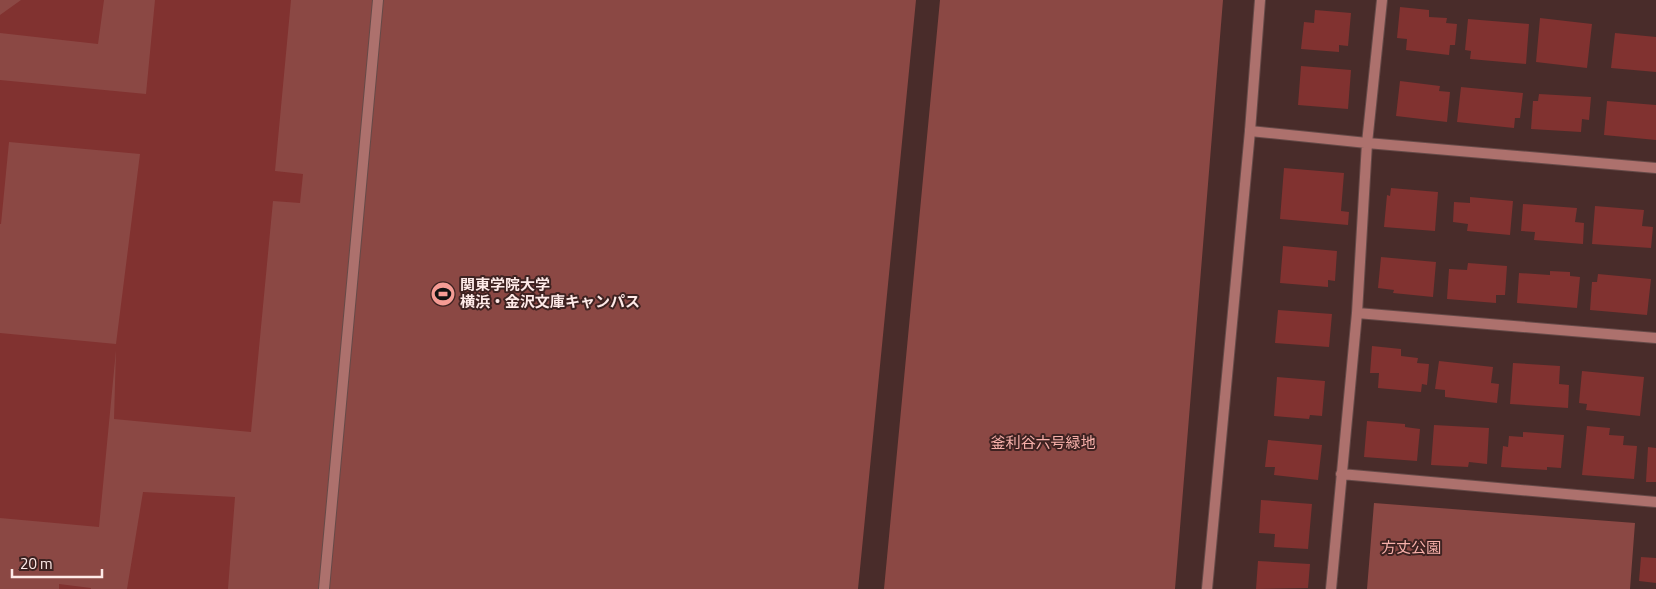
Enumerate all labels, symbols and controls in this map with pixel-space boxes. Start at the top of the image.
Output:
place label: 関東学院大学 横浜・金沢文庫キャンパス [460,273,640,313]
sports icon: 関東学院大学 横浜・金沢文庫キャンパス [430,281,456,307]
park label: 釜利谷六号緑地 [990,431,1096,454]
park label: 方丈公園 [1381,536,1441,559]
scale bar [12,546,102,578]
text: 20 m [20,552,53,575]

